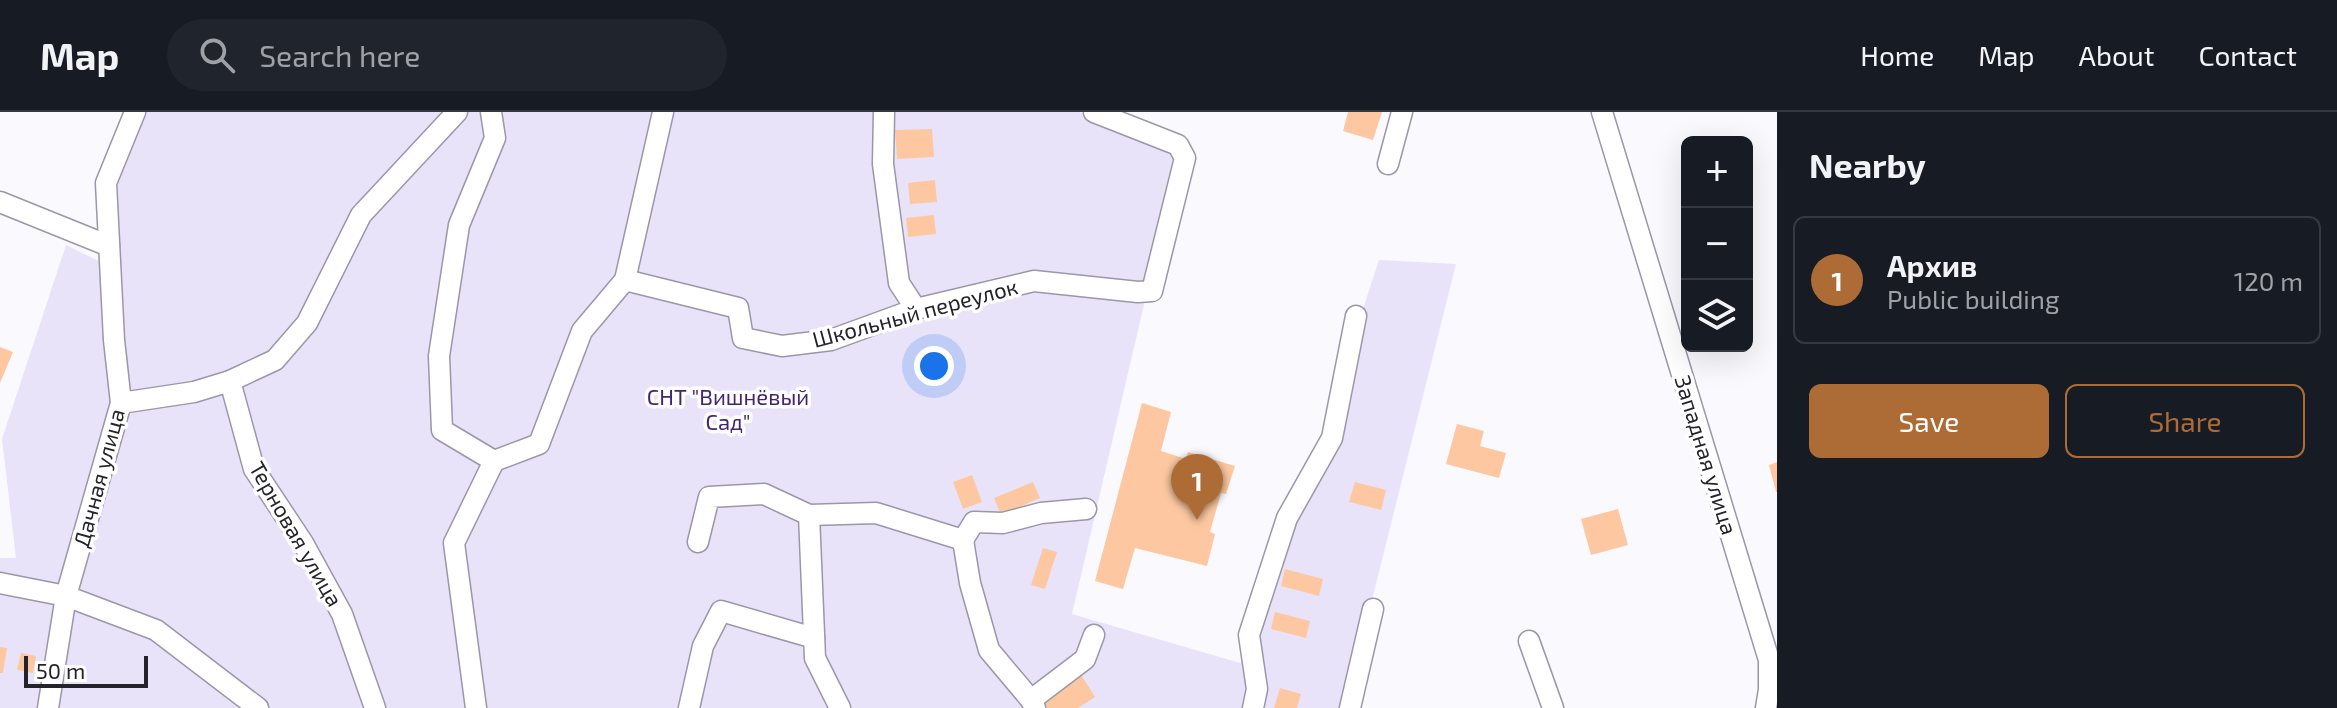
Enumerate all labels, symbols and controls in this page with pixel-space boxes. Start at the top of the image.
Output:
search box [167,19,727,91]
text: Map [40,32,119,78]
icon: search [195,33,239,77]
text: Search here [259,37,420,73]
text: Home [1860,38,1934,72]
text: Map [1978,38,2035,72]
text: About [2079,38,2154,72]
text: Contact [2198,38,2297,72]
map controls [1681,136,1753,352]
button: + [1681,136,1753,208]
text: Nearby [1809,144,1926,185]
button: − [1681,208,1753,280]
text: Архив [1887,247,1977,283]
text: 1 [1831,265,1843,296]
text: 120 m [2234,265,2303,296]
street label: Школьный переулок [809,272,1021,353]
button: layers [1681,280,1753,352]
text: Public building [1887,283,2059,314]
your location [914,346,954,386]
street label: Западная улица [1669,372,1744,538]
park label: СНТ "Вишнёвый Сад" [647,383,809,434]
button: Save [1809,384,2049,458]
button: Share [2065,384,2305,458]
street label: Дачная улица [67,406,130,550]
pin: 1 [1171,454,1223,520]
street label: Терновая улица [244,456,349,611]
scale bar [24,652,148,688]
text: 50 m [36,657,85,683]

